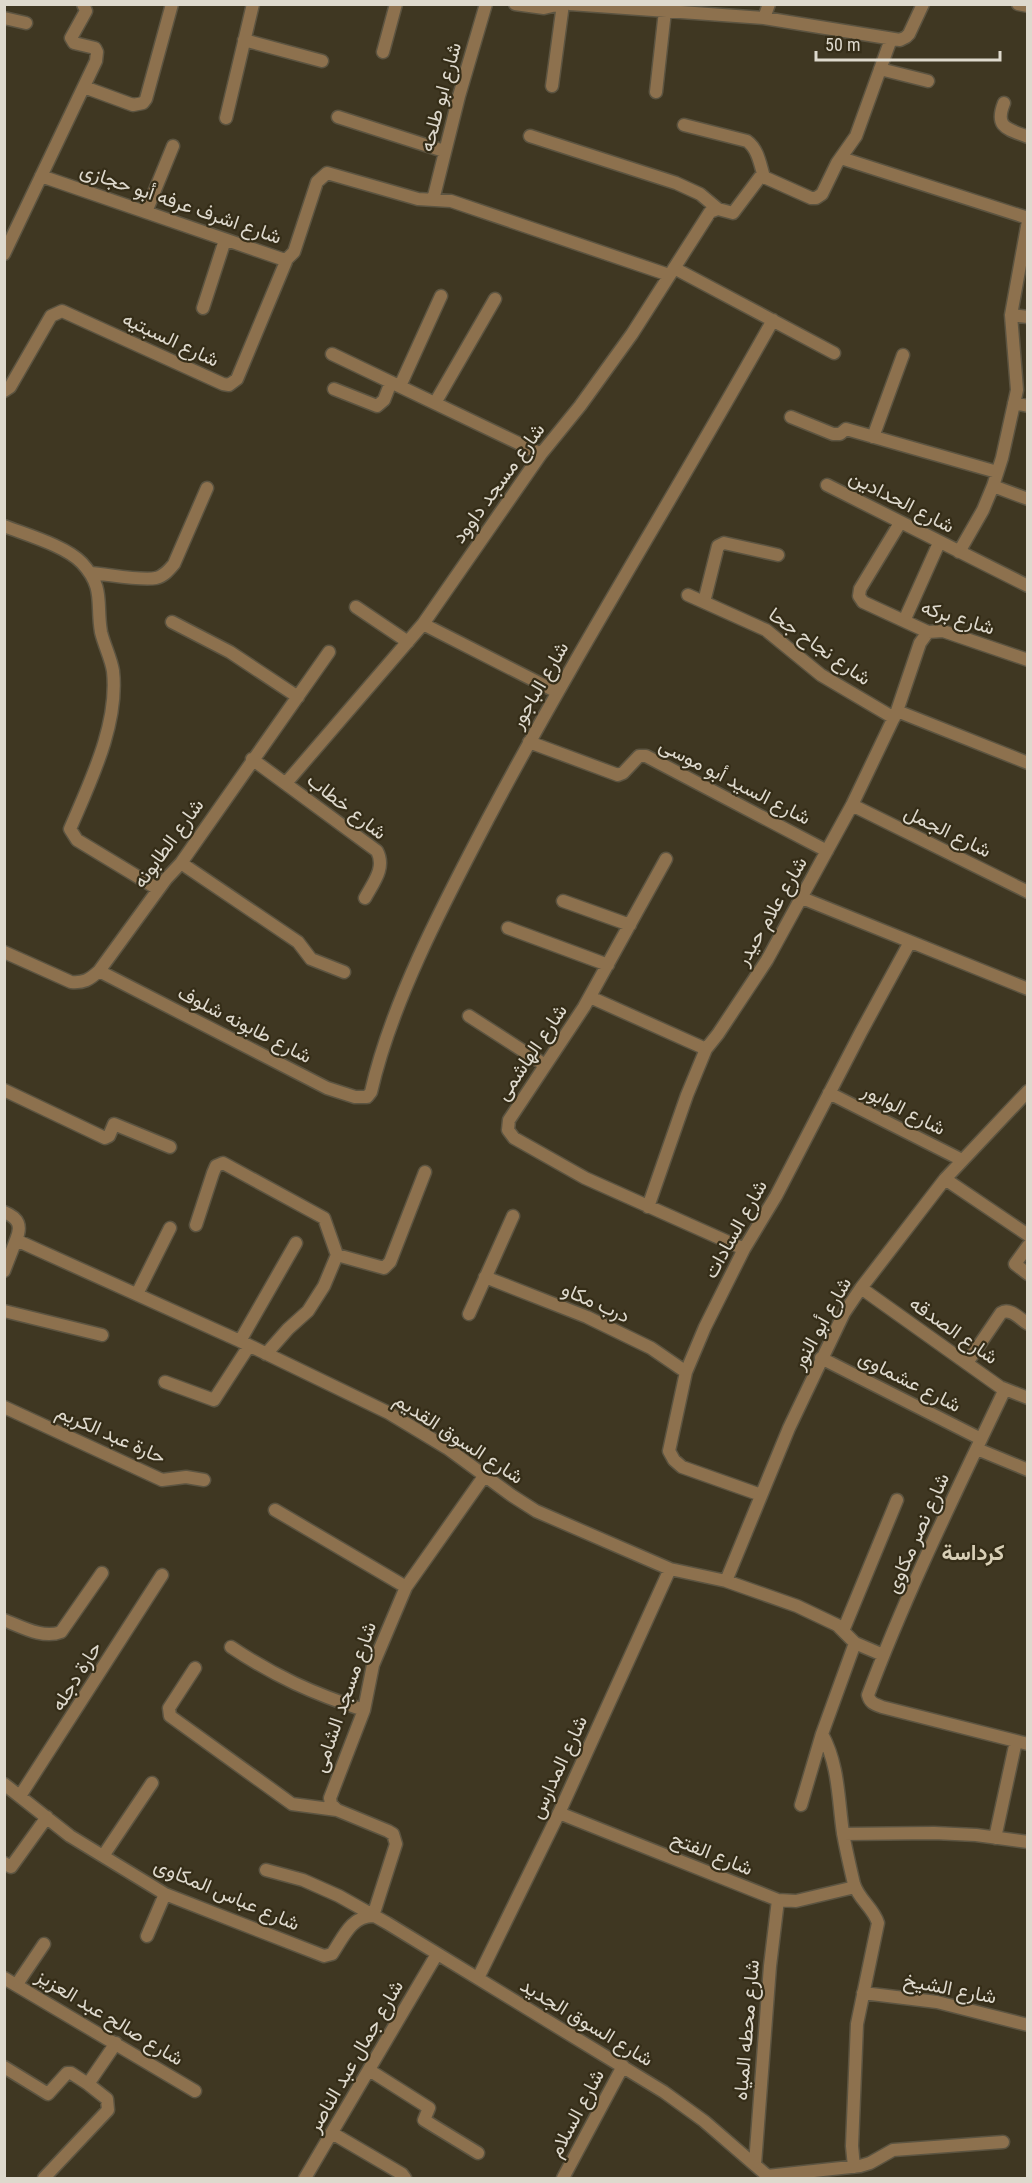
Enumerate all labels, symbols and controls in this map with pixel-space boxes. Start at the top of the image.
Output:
scale bar [816,24,1000,62]
text: 50 m [825,34,860,55]
street label: شارع ابو طلحه [414,40,468,155]
street label: شارع اشرف عرفه أبو حجازى [76,157,285,251]
street label: شارع السبتيه [118,306,223,374]
street label: شارع مسجد داوود [446,418,551,549]
street label: شارع الحدادين [844,464,959,540]
street label: شارع بركه [918,594,998,641]
street label: شارع نجاح جحا [763,602,876,692]
street label: شارع الباجور [504,637,575,735]
street label: شارع السيد أبو موسى [654,732,815,831]
street label: شارع خطاب [301,767,392,846]
street label: شارع الطابونه [127,794,210,894]
street label: شارع الجمل [900,800,995,864]
street label: شارع علام حيدر [730,852,814,972]
street label: شارع طابونه شلوف [173,980,316,1070]
street label: شارع الهاشمى [490,999,574,1106]
street label: شارع الوابور [856,1077,950,1142]
street label: شارع السادات [698,1175,774,1283]
street label: شارع أبو النور [785,1273,858,1375]
street label: درب مكاو [558,1276,634,1329]
street label: شارع الصدقه [904,1291,1003,1371]
street label: شارع عشماوى [854,1345,965,1419]
street label: شارع السوق القديم [389,1387,528,1490]
street label: حارة عبد الكريم [52,1399,170,1470]
street label: شارع نصر مكاوى [880,1469,956,1598]
district label: كرداسة [942,1540,1004,1566]
street label: شارع مسجد الشامى [307,1619,383,1776]
street label: حارة دجله [45,1637,108,1716]
street label: شارع المدارس [524,1712,594,1823]
street label: شارع الفتح [667,1826,756,1882]
street label: شارع عباس المكاوى [150,1852,303,1937]
street label: شارع محطه المياه [728,1959,766,2102]
street label: شارع صالح عبد العزيز [30,1963,188,2072]
street label: شارع الشيخ [901,1967,999,2011]
street label: شارع السوق الجديد [515,1973,658,2073]
street label: شارع جمال عبد الناصر [301,1976,410,2138]
street label: شارع السلام [543,2065,611,2162]

